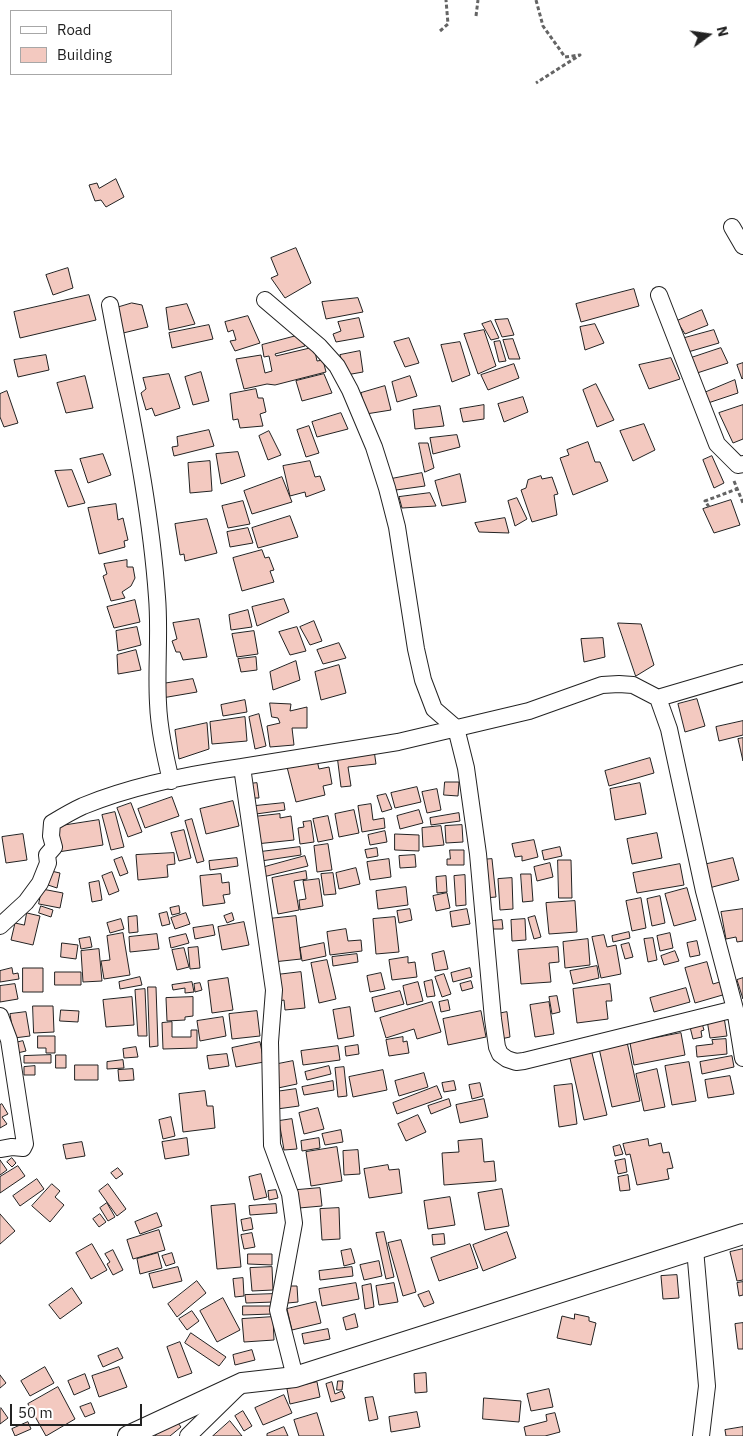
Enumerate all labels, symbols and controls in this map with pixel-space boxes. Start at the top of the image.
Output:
legend [10,10,172,75]
north arrow [683,10,733,60]
text: Road [57,20,92,39]
text: N [713,24,733,38]
text: Building [57,45,112,64]
scale bar [12,1394,145,1426]
text: 50 m [18,1403,53,1422]

